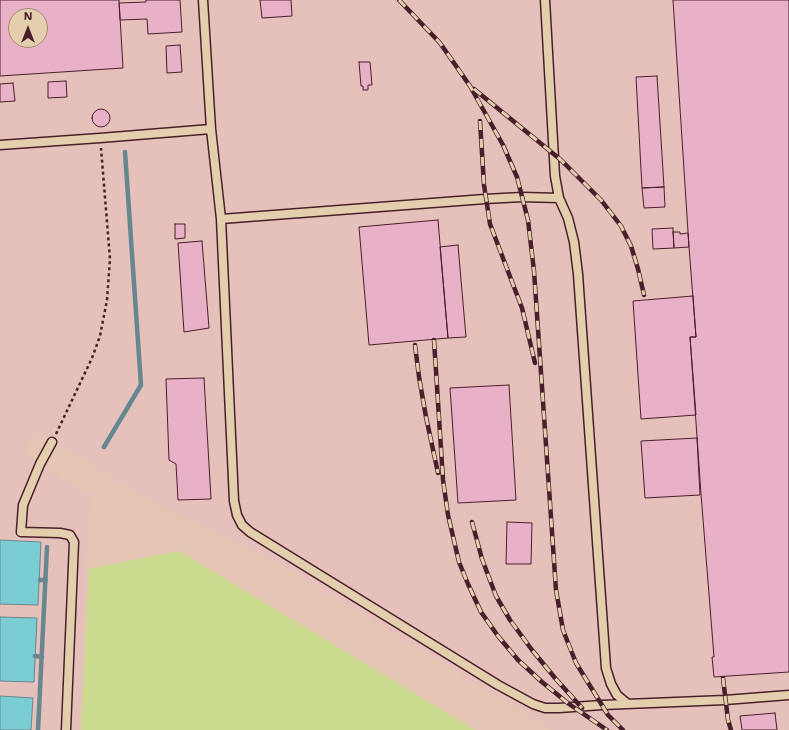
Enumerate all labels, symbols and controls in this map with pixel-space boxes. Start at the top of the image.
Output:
north arrow [8,8,48,48]
text: N [24,9,32,24]

